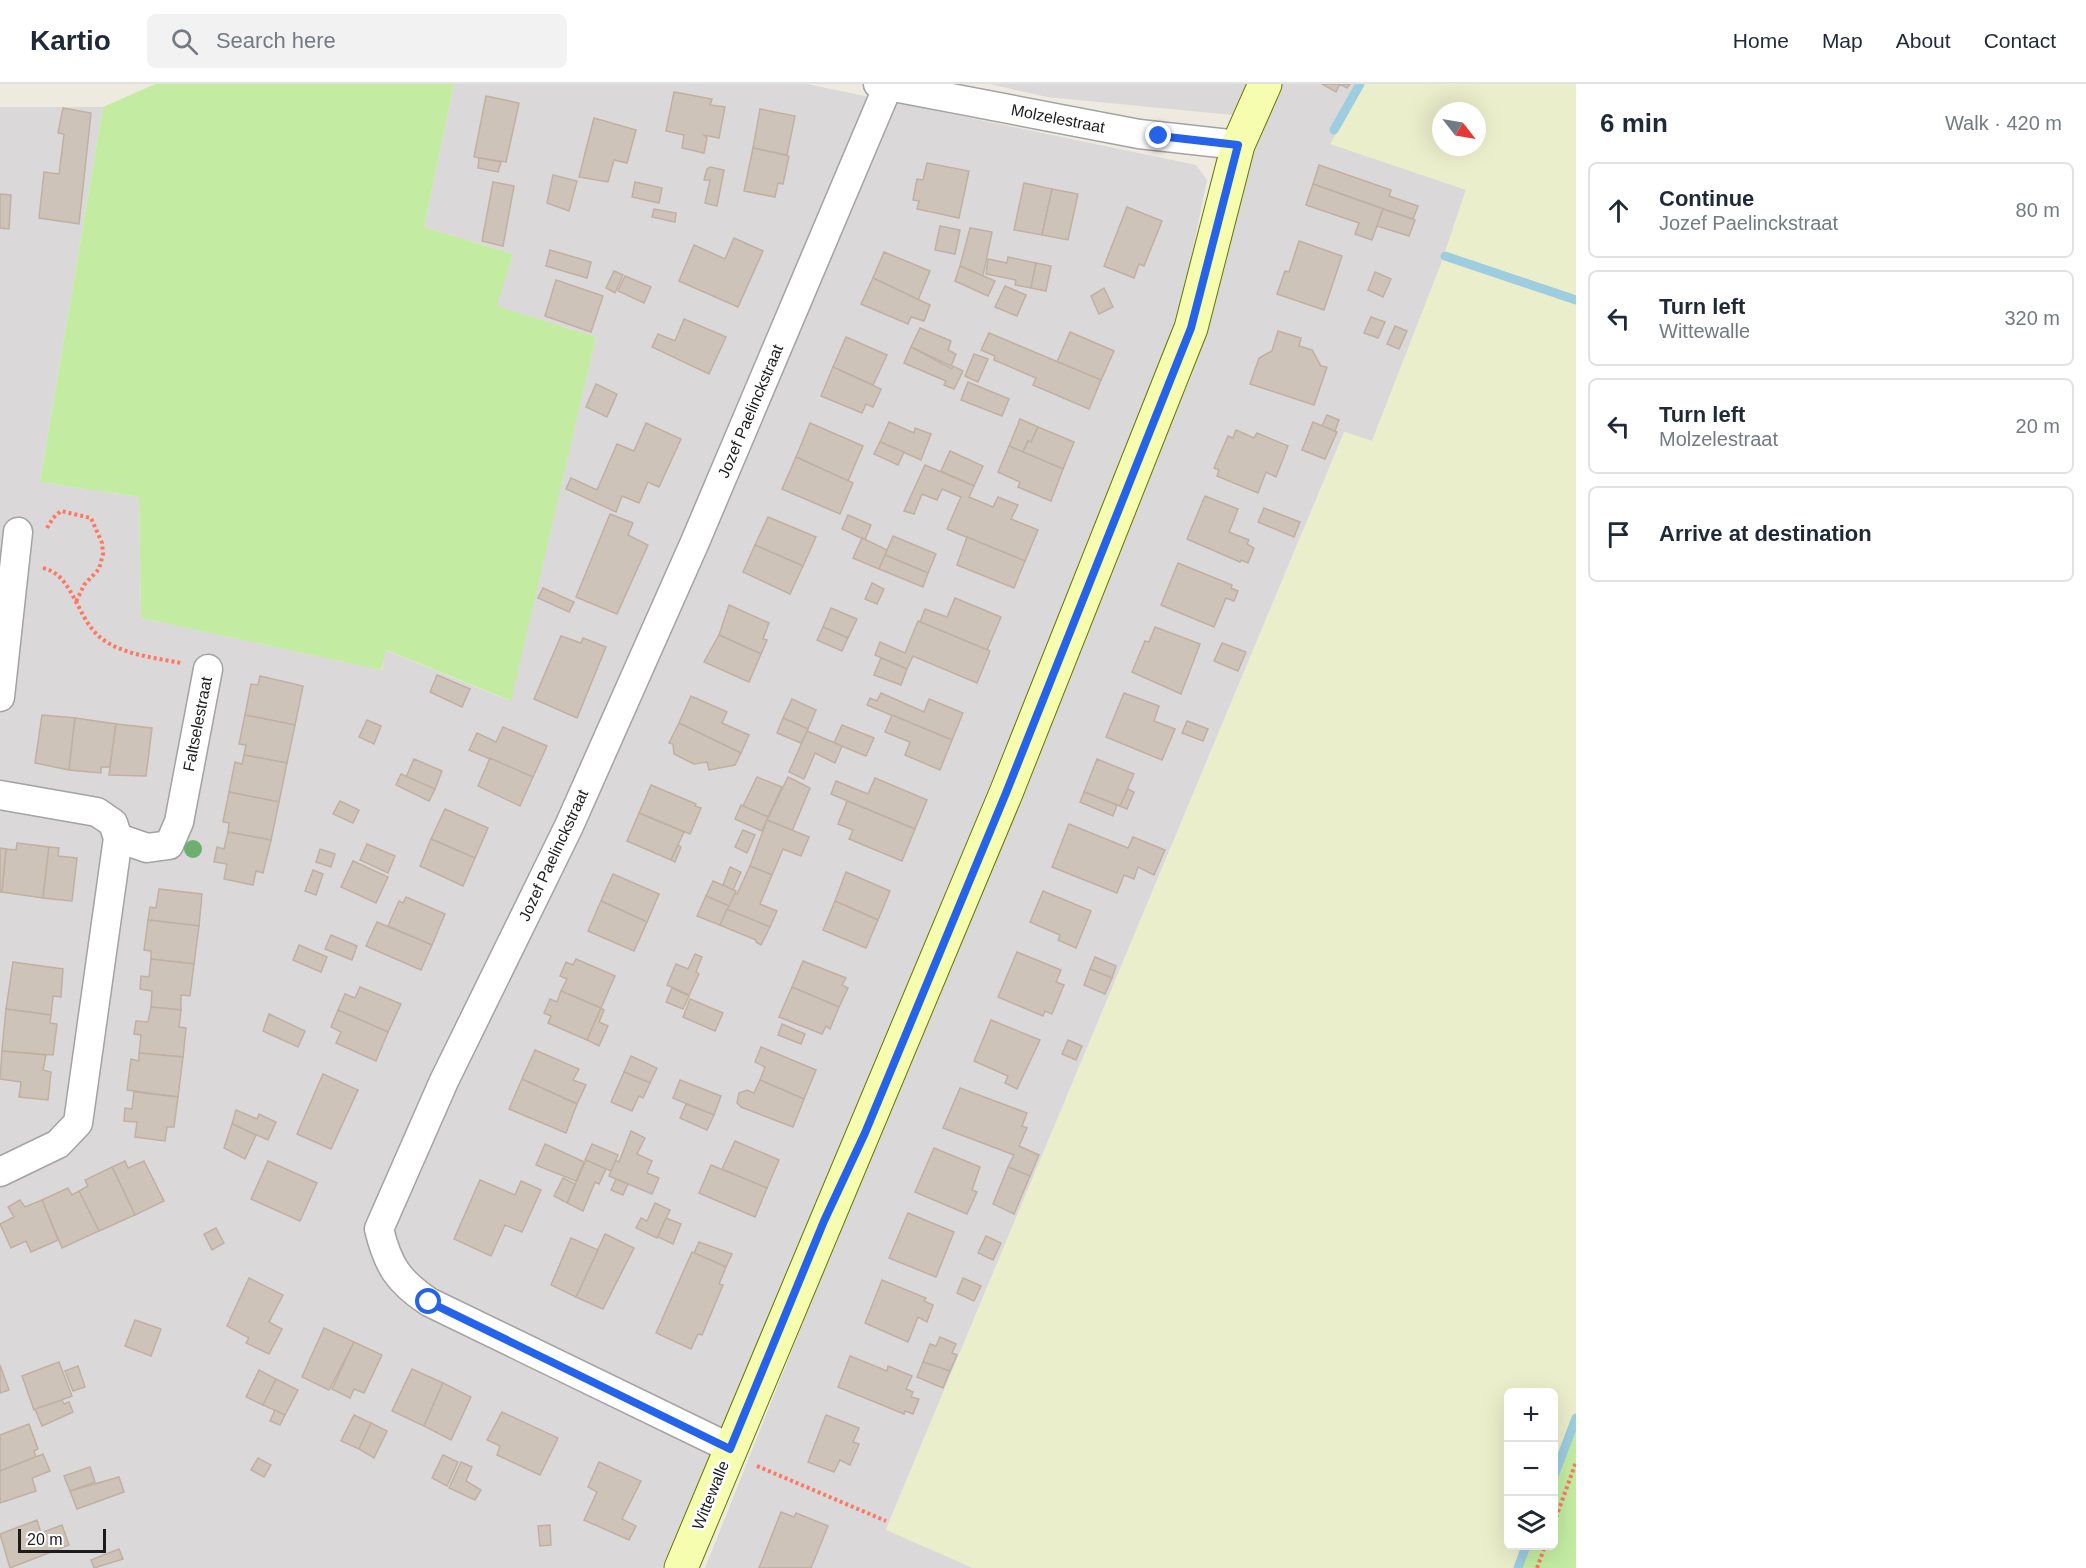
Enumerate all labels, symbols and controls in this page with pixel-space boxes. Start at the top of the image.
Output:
search box [147,14,567,68]
text: Kartio [30,25,111,56]
icon: search [168,25,201,58]
text: Search here [216,28,336,53]
text: Home [1733,29,1789,52]
text: Map [1822,29,1863,52]
text: About [1896,29,1951,52]
text: Contact [1984,29,2056,52]
street label: Molzelestraat [1010,101,1107,136]
north arrow [1432,102,1486,156]
text: 6 min [1600,108,1668,138]
text: Walk · 420 m [1945,112,2062,134]
route end [1145,122,1171,148]
text: Continue [1659,186,1754,211]
icon: ahead [1602,194,1635,227]
text: 80 m [2016,199,2060,221]
text: Jozef Paelinckstraat [1659,212,1838,234]
text: Turn left [1659,294,1745,319]
icon: left [1602,302,1635,335]
text: 320 m [2004,307,2060,329]
text: Wittewalle [1659,320,1750,342]
street label: Jozef Paelinckstraat [715,341,786,480]
text: Turn left [1659,402,1745,427]
icon: left [1602,410,1635,443]
text: 20 m [2016,415,2060,437]
text: Molzelestraat [1659,428,1778,450]
icon: arrive [1602,518,1635,551]
text: Arrive at destination [1659,521,1872,546]
street label: Faltselestraat [180,675,215,773]
street label: Jozef Paelinckstraat [515,786,592,924]
route start [415,1288,441,1314]
map controls [1504,1388,1558,1550]
button: + [1504,1388,1558,1442]
button: − [1504,1442,1558,1496]
street label: Wittewalle [689,1458,732,1532]
button: layers [1504,1496,1558,1550]
scale bar [18,1526,106,1554]
text: 20 m [27,1531,63,1548]

